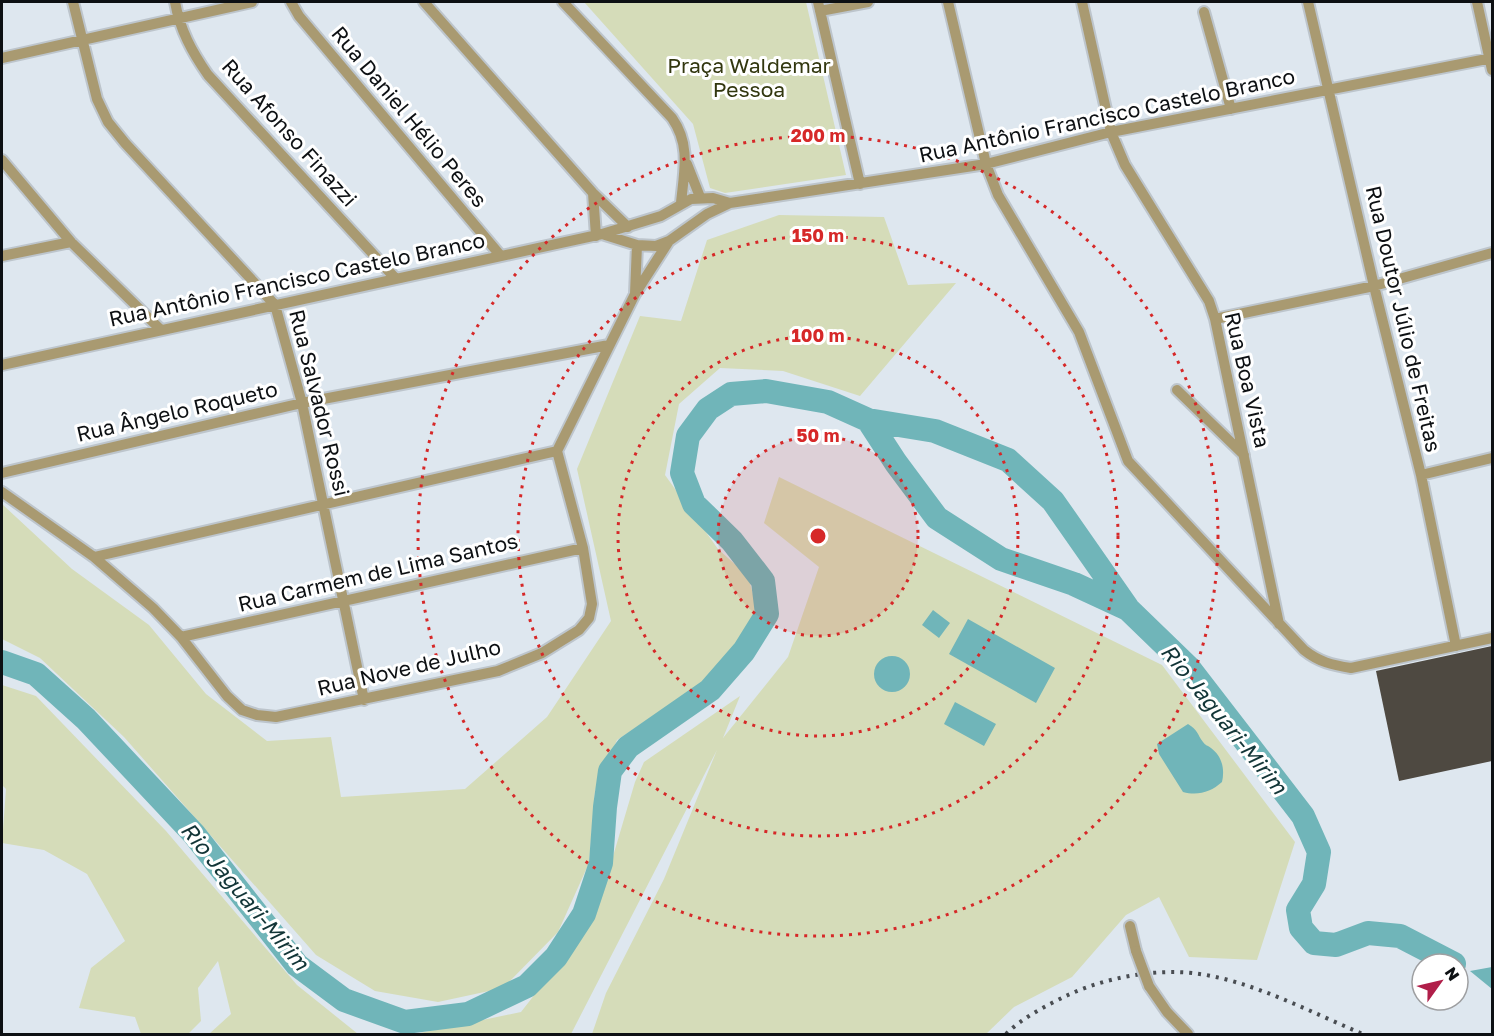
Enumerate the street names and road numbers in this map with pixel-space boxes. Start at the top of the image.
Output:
street label: Rua Daniel Hélio Peres [326,21,493,212]
street label: Rua Afonso Finazzi [217,53,363,211]
street label: Rua Antônio Francisco Castelo Branco [916,62,1297,168]
street label: Rua Doutor Júlio de Freitas [1361,183,1447,455]
street label: Rua Antônio Francisco Castelo Branco [106,226,487,332]
street label: Rua Salvador Rossi [284,307,356,499]
street label: Rua Boa Vista [1220,309,1276,450]
street label: Rua Ângelo Roqueto [74,375,280,447]
street label: Rua Carmem de Lima Santos [235,527,520,617]
street label: Rua Nove de Julho [314,633,503,701]

